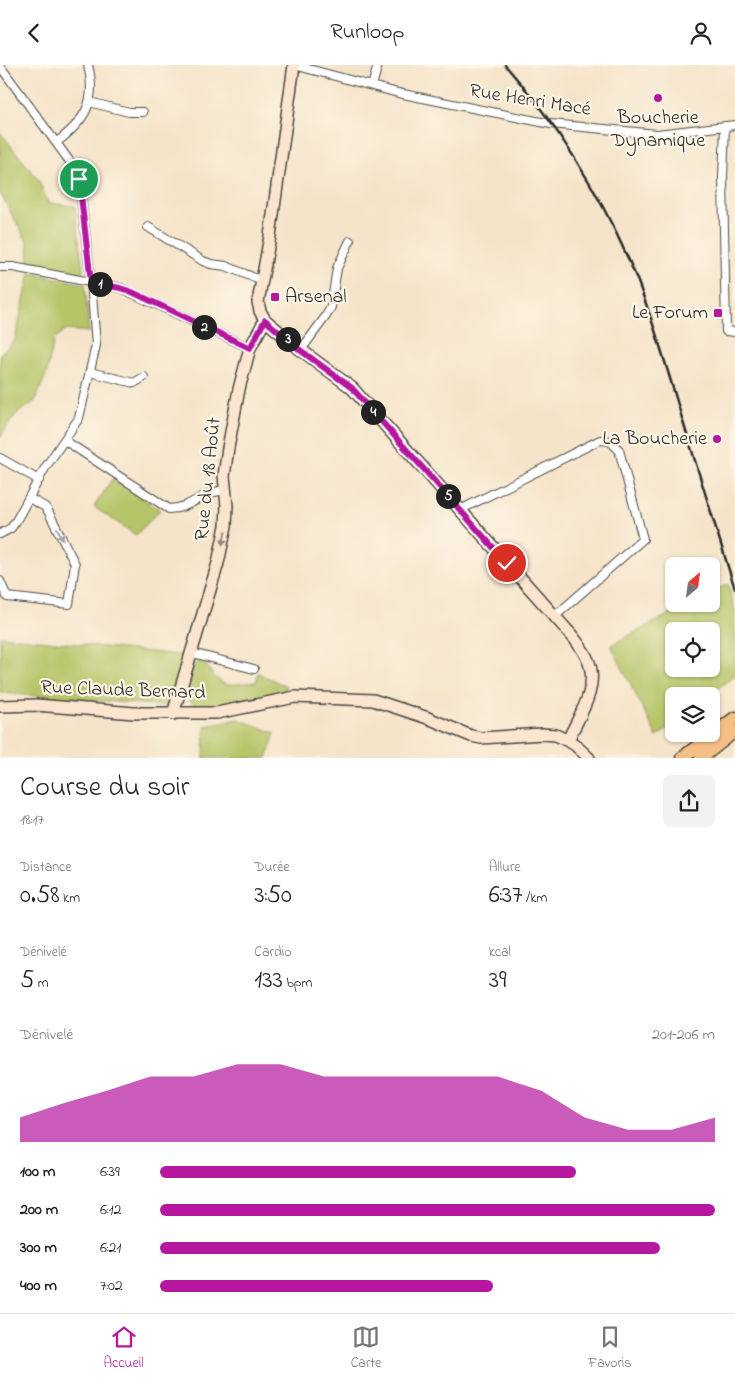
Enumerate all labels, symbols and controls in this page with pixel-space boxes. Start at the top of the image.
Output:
text: Runloop [330,17,405,49]
icon: back [20,19,48,47]
icon: person [687,19,715,47]
street label: Rue Henri Macé [467,77,593,125]
marker: Boucherie Dynamique [652,92,664,104]
place label: Boucherie Dynamique [610,104,705,156]
pin [58,158,100,200]
icon: arrive [65,165,93,193]
pin: 1 [88,271,112,297]
text: 1 [98,274,103,295]
place label: Arsenal [285,283,347,312]
marker: Arsenal [269,291,281,303]
place label: Le Forum [632,299,708,328]
marker: Le Forum [712,307,724,319]
pin: 2 [192,315,216,339]
text: 2 [201,317,208,338]
pin: 3 [276,327,300,351]
text: 3 [286,329,291,350]
pin: 4 [360,399,386,425]
text: 4 [371,402,376,423]
street label: Rue du 18 Août [188,416,230,542]
place label: La Boucherie [602,425,707,454]
marker: La Boucherie [711,433,723,445]
pin: 5 [436,483,460,509]
text: 5 [444,486,453,507]
one-way arrow [56,527,64,541]
one-way arrow [220,530,228,545]
pin [486,542,528,584]
icon: check [493,549,521,577]
north arrow [665,557,720,613]
map controls [665,557,720,742]
button: locate [665,622,720,677]
street label: Rue Claude Bernard [40,674,206,708]
button: layers [665,687,720,742]
text: Course du soir [20,768,190,809]
button: share [663,775,715,827]
text: 18:17 [20,808,44,832]
text: Distance [20,857,72,878]
text: Durée [254,857,289,878]
text: Allure [489,857,521,878]
text: 0.58 [20,878,60,914]
text: 3:50 [254,878,292,914]
text: 6:37 [489,878,522,914]
text: km [60,888,80,909]
text: /km [522,888,547,909]
text: Dénivelé [20,942,67,963]
text: Cardio [254,942,292,963]
text: kcal [489,942,511,963]
text: 5 [20,963,34,999]
text: 133 [254,963,283,999]
text: 39 [489,963,507,999]
text: m [34,973,49,994]
text: bpm [283,973,312,994]
text: Dénivelé [20,1023,73,1047]
text: 201–206 m [652,1023,715,1047]
text: 100 m [20,1160,55,1184]
text: 6:39 [100,1160,120,1184]
text: 200 m [20,1198,58,1222]
text: 6:12 [100,1198,121,1222]
text: 300 m [20,1236,57,1260]
text: 6:21 [100,1236,121,1260]
text: 400 m [20,1274,57,1298]
text: 7:02 [100,1274,123,1298]
tab: Accueil [103,1323,144,1374]
tab: Carte [351,1323,381,1374]
tab: Favoris [588,1323,632,1374]

